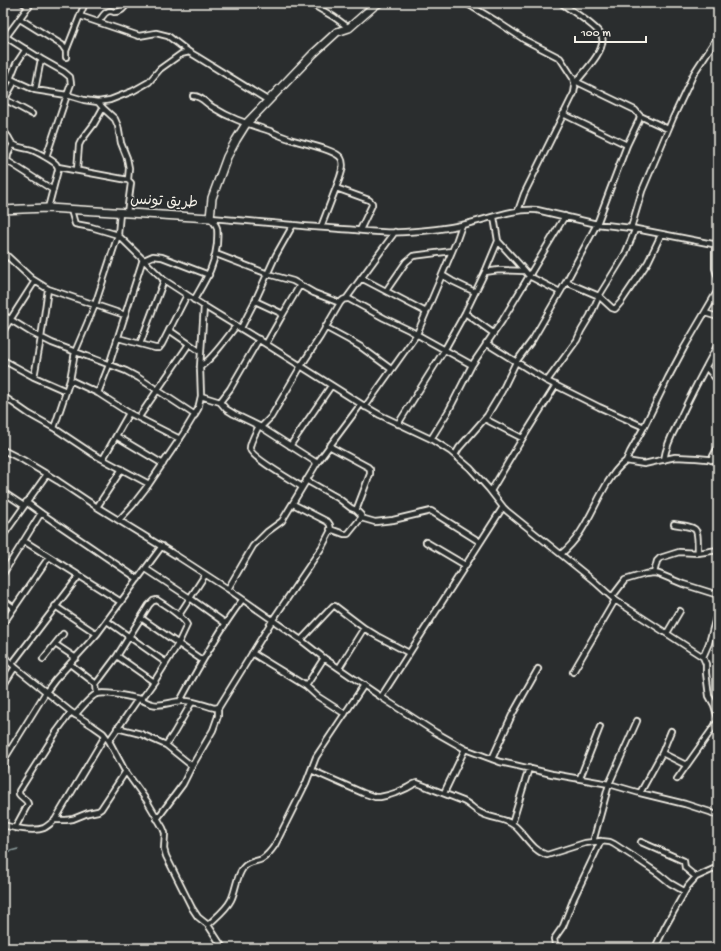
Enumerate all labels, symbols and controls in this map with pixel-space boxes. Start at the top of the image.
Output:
scale bar [575,18,646,44]
text: 100 m [580,27,611,41]
street label: طريق تونس [130,191,198,213]

